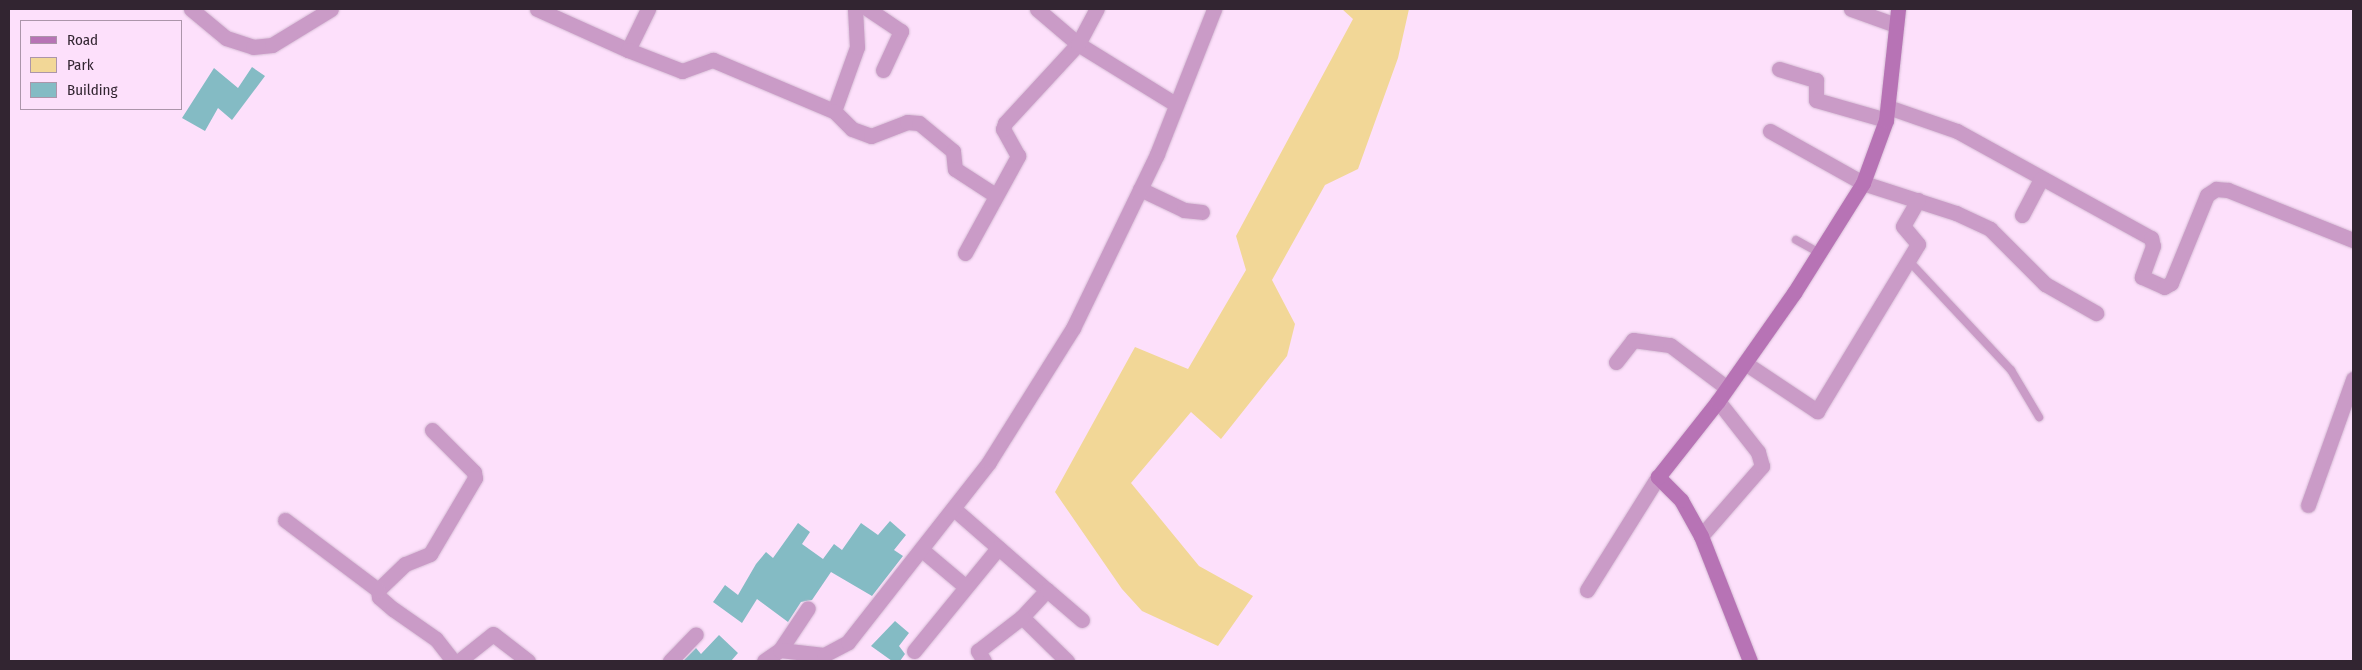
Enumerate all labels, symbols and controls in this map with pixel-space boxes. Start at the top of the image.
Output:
legend [20,20,182,110]
text: Road [67,31,98,49]
text: Park [67,56,94,74]
text: Building [67,81,118,99]

